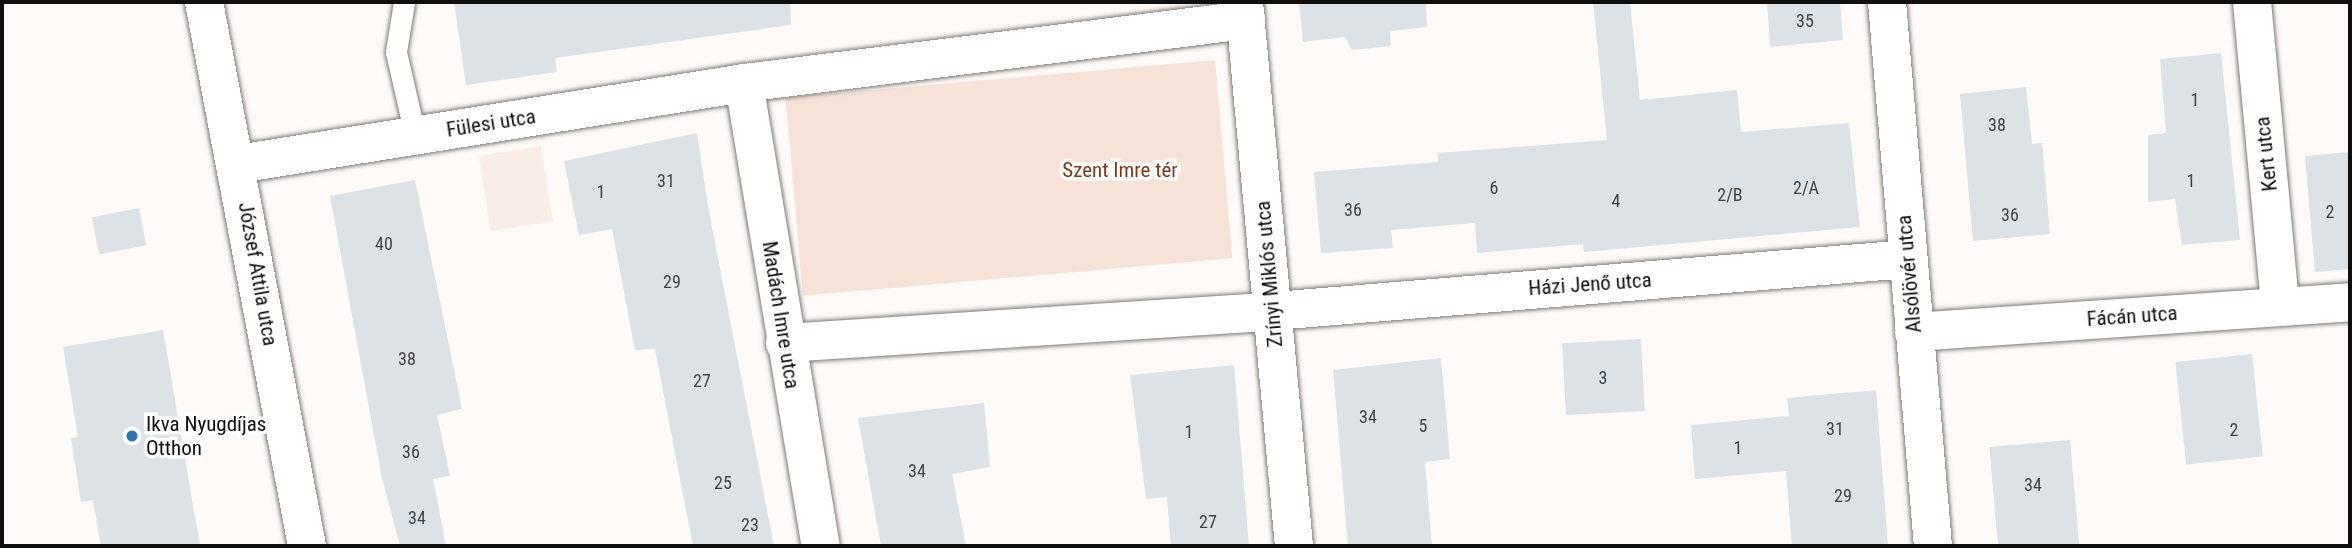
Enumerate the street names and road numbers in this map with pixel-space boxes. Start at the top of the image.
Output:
street label: Fülesi utca [445,104,537,142]
street label: Kert utca [2250,115,2282,193]
street label: József Attila utca [233,200,283,348]
street label: Zrínyi Miklós utca [1250,200,1288,348]
street label: Alsólövér utca [1891,214,1927,334]
street label: Madách Imre utca [757,239,805,391]
street label: Házi Jenő utca [1527,267,1653,301]
street label: Fácán utca [2086,300,2178,332]

